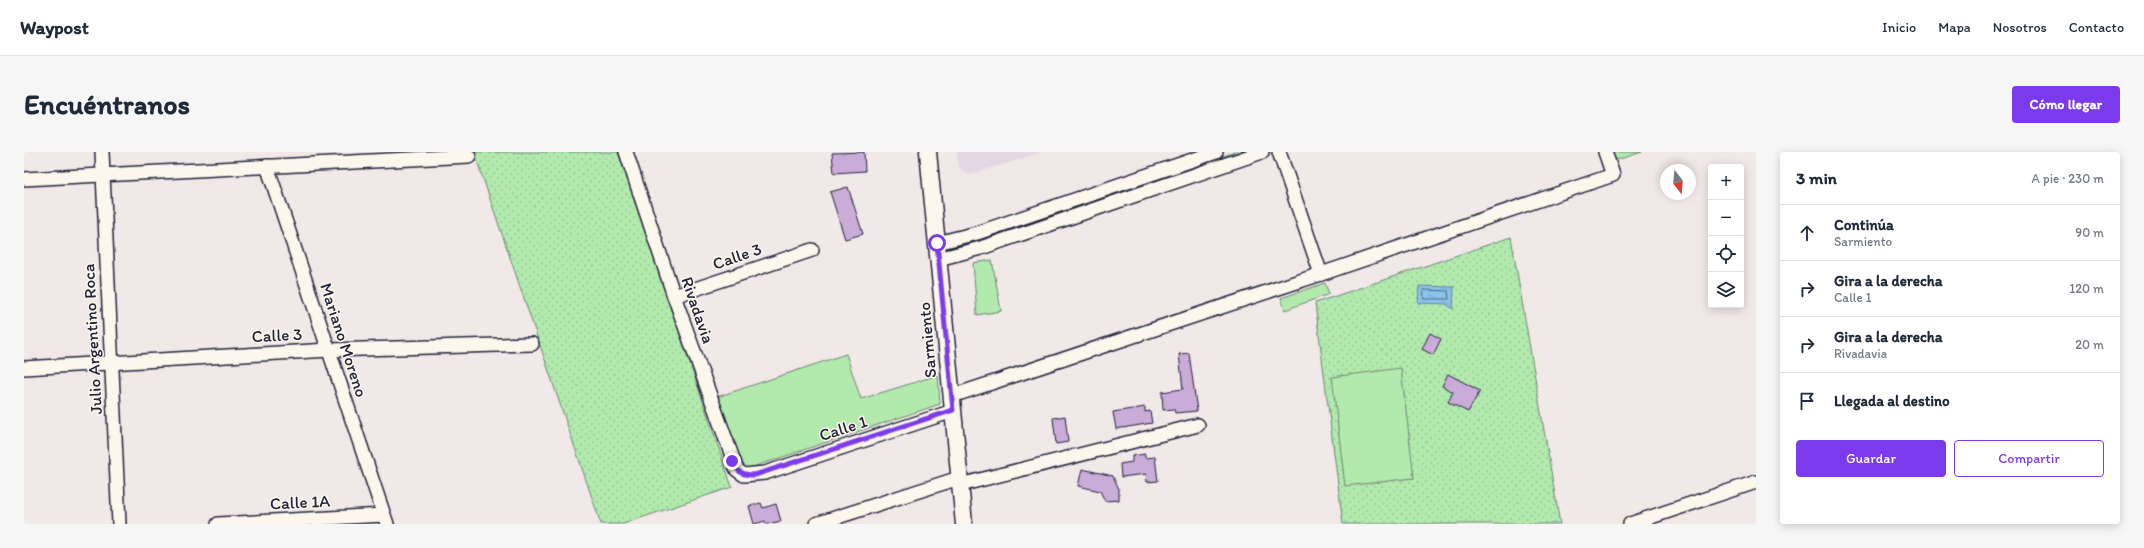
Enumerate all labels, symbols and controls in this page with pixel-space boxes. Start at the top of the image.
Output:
text: Waypost [20,16,89,39]
text: Inicio [1882,19,1916,36]
text: Mapa [1938,19,1971,36]
text: Nosotros [1993,19,2047,36]
text: Contacto [2069,19,2124,36]
button: Cómo llegar [2012,86,2120,123]
text: Encuéntranos [24,87,190,121]
north arrow [1660,164,1696,200]
map controls [1708,164,1744,308]
button: + [1708,164,1744,200]
text: 3 min [1796,168,1837,188]
text: A pie · 230 m [2032,171,2104,186]
button: − [1708,200,1744,236]
text: Continúa [1834,216,1894,234]
icon: ahead [1796,222,1818,244]
text: 90 m [2075,225,2104,240]
route start [928,234,946,252]
text: Sarmiento [1834,234,1892,249]
button: locate [1708,236,1744,272]
street label: Calle 3 [710,238,764,274]
street label: Julio Argentino Roca [78,263,106,415]
button: layers [1708,272,1744,308]
text: Gira a la derecha [1834,272,1943,290]
street label: Rivadavia [677,274,719,346]
icon: right [1796,278,1818,300]
street label: Mariano Moreno [316,280,372,400]
text: 120 m [2069,281,2104,296]
text: Calle 1 [1834,290,1872,305]
street label: Sarmiento [914,301,940,379]
street label: Calle 3 [251,324,303,346]
text: Gira a la derecha [1834,328,1943,346]
icon: right [1796,334,1818,356]
text: 20 m [2075,337,2104,352]
text: Rivadavia [1834,346,1887,361]
icon: arrive [1796,390,1818,412]
text: Llegada al destino [1834,392,1950,410]
street label: Calle 1 [817,411,870,445]
button: Guardar [1796,440,1946,477]
button: Compartir [1954,440,2104,477]
route end [723,452,741,470]
street label: Calle 1A [269,490,331,514]

